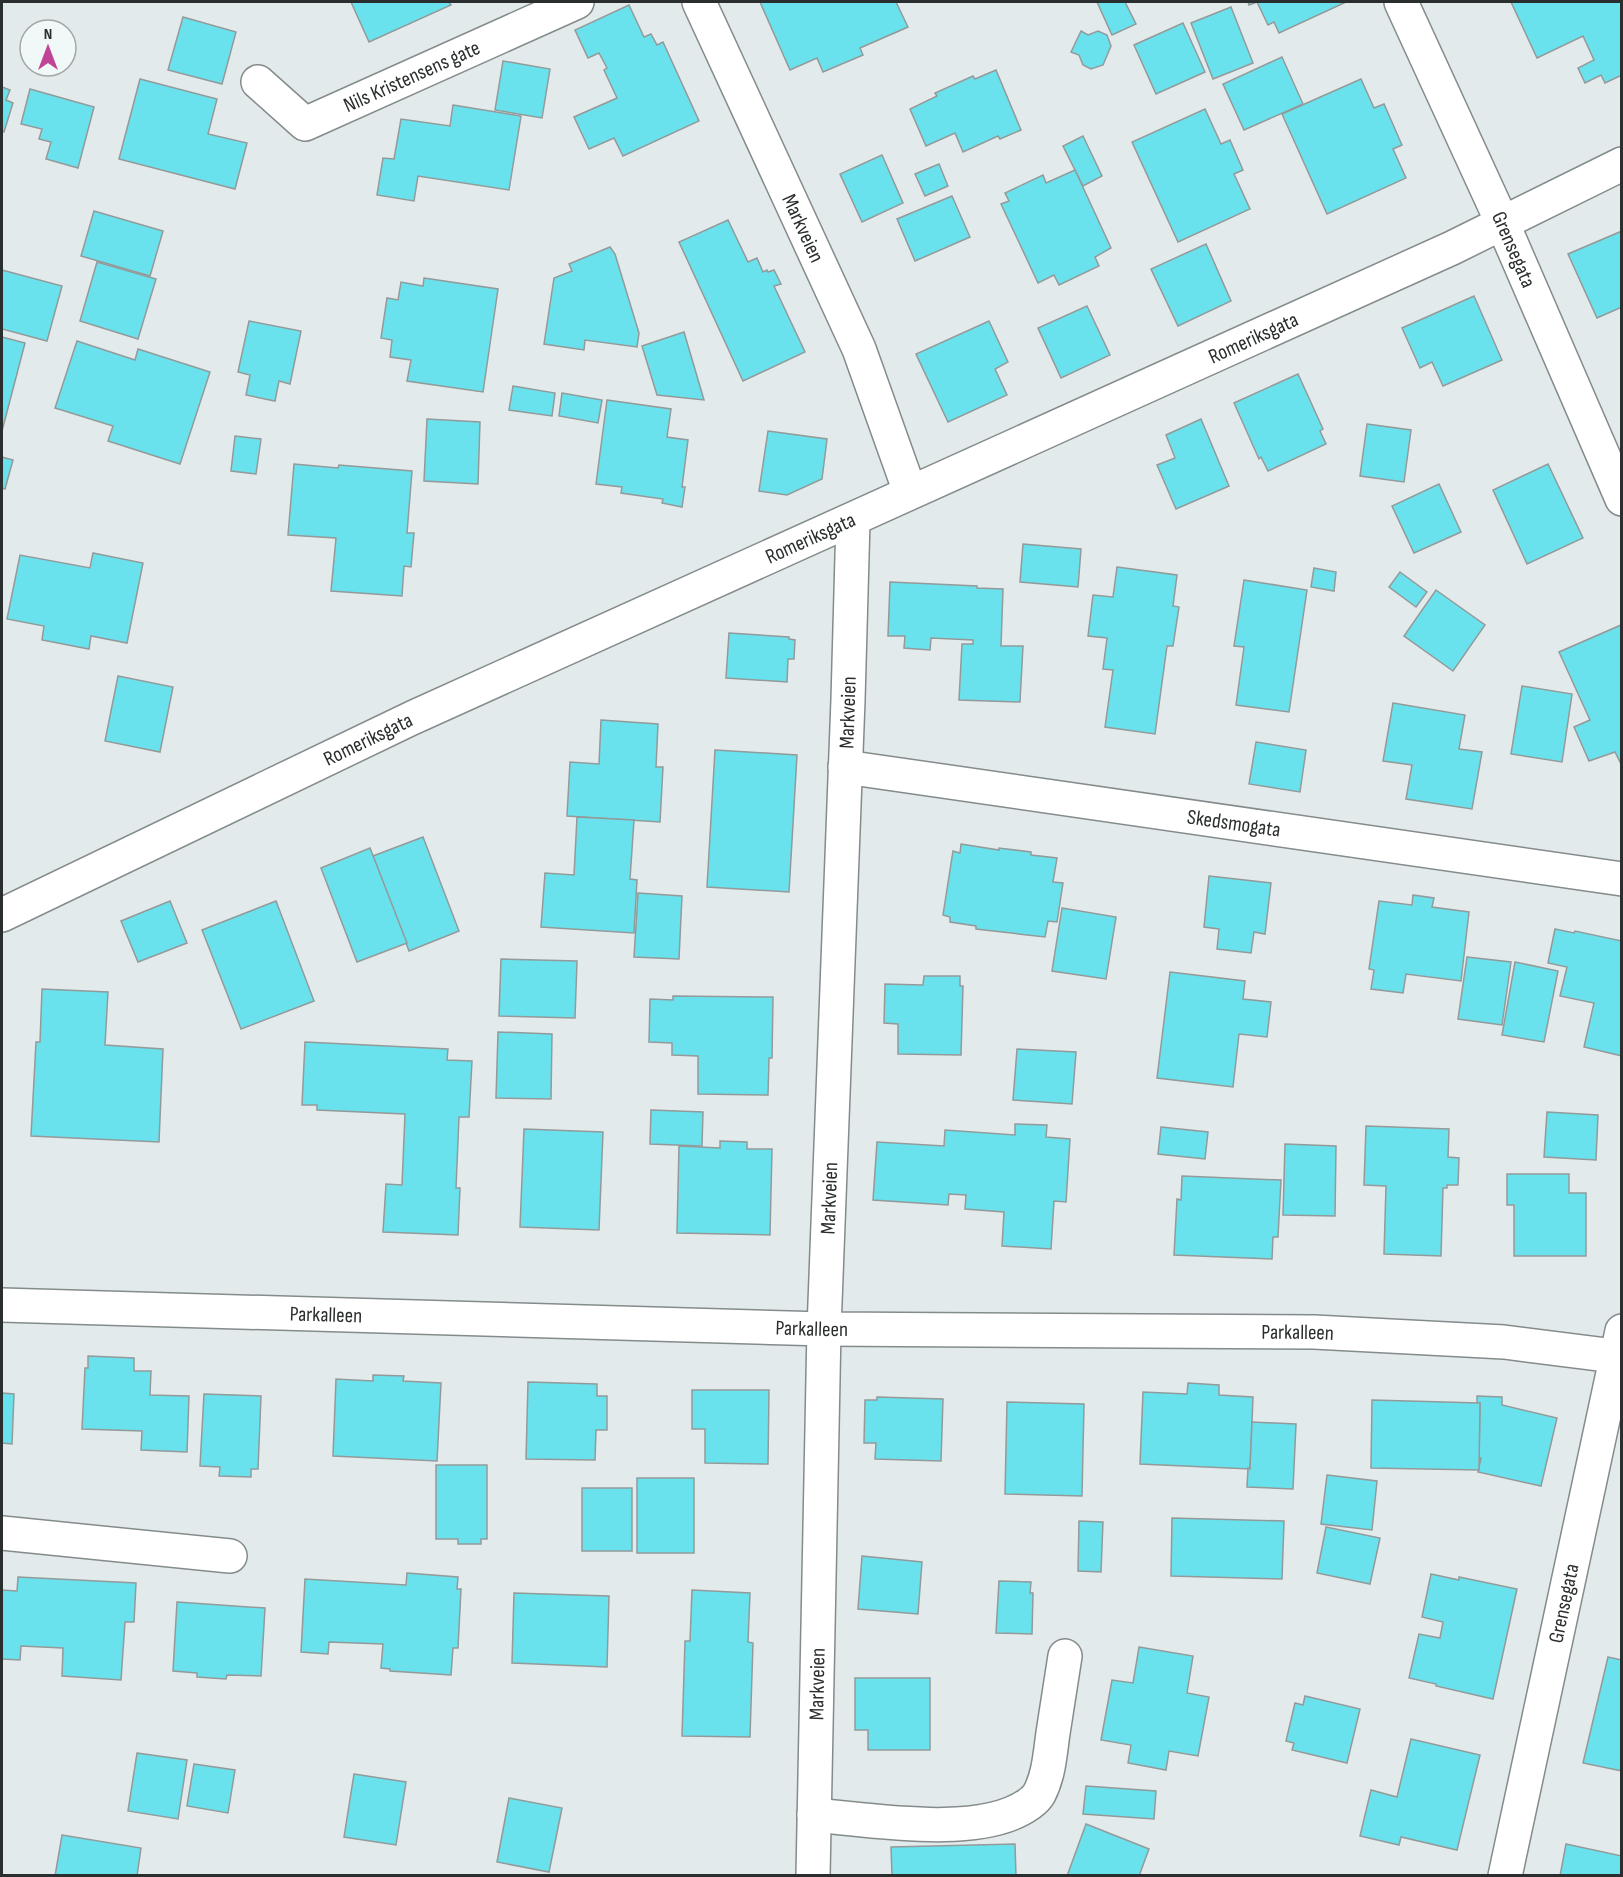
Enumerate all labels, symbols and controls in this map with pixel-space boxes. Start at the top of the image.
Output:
north arrow [18,18,78,78]
text: N [44,25,52,44]
street label: Nils Kristensens gate [340,35,484,118]
street label: Markveien [776,190,829,266]
street label: Grensegata [1486,208,1541,291]
street label: Romeriksgata [1205,307,1302,369]
street label: Romeriksgata [762,507,859,570]
street label: Markveien [834,676,862,749]
street label: Romeriksgata [320,708,417,772]
street label: Skedsmogata [1186,804,1282,843]
street label: Markveien [816,1162,843,1235]
street label: Parkalleen [289,1301,362,1329]
street label: Parkalleen [775,1316,848,1342]
street label: Parkalleen [1261,1320,1335,1346]
street label: Grensegata [1543,1561,1585,1645]
street label: Markveien [804,1648,831,1721]

